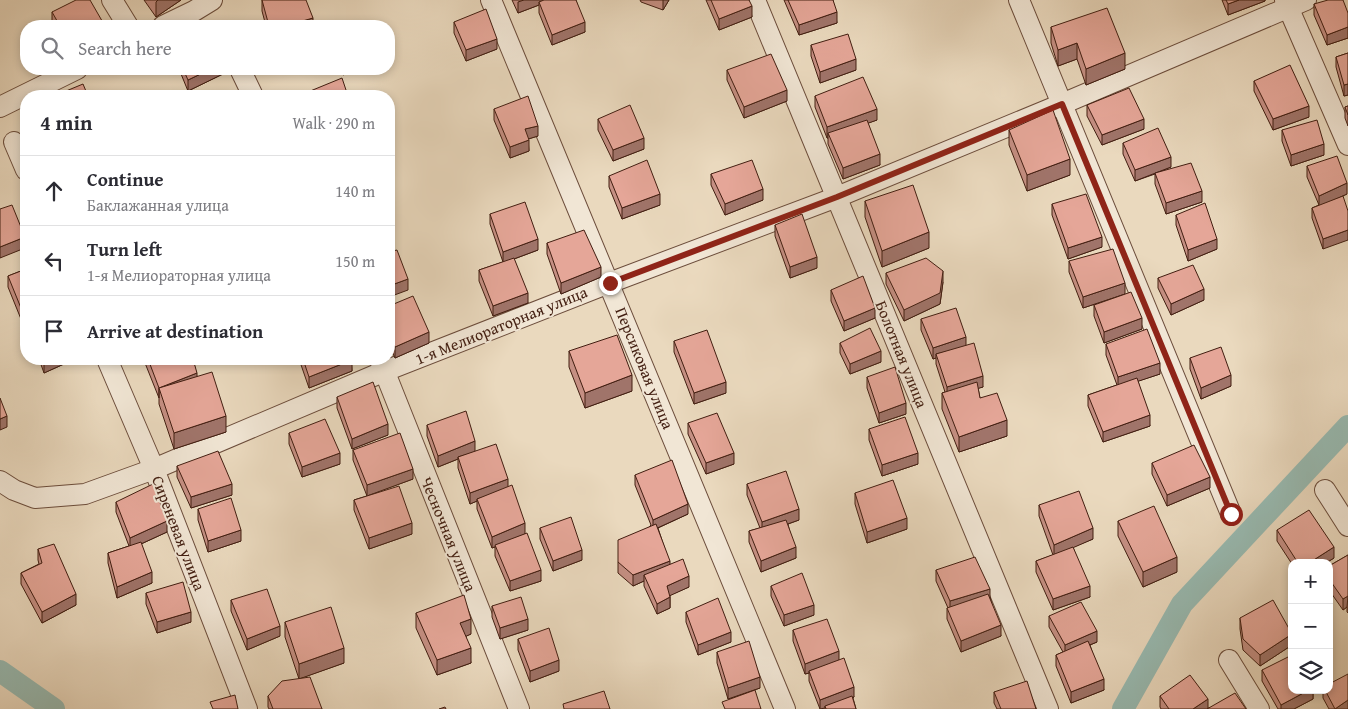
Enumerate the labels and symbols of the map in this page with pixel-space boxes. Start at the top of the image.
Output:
route end [599,272,622,295]
street label: 1-я Мелиораторная улица [411,279,591,371]
street label: Болотная улица [870,297,935,412]
street label: Персиковая улица [610,303,681,433]
street label: Сиреневая улица [146,472,212,594]
street label: Чесночная улица [415,473,483,595]
route start [1220,503,1243,526]

